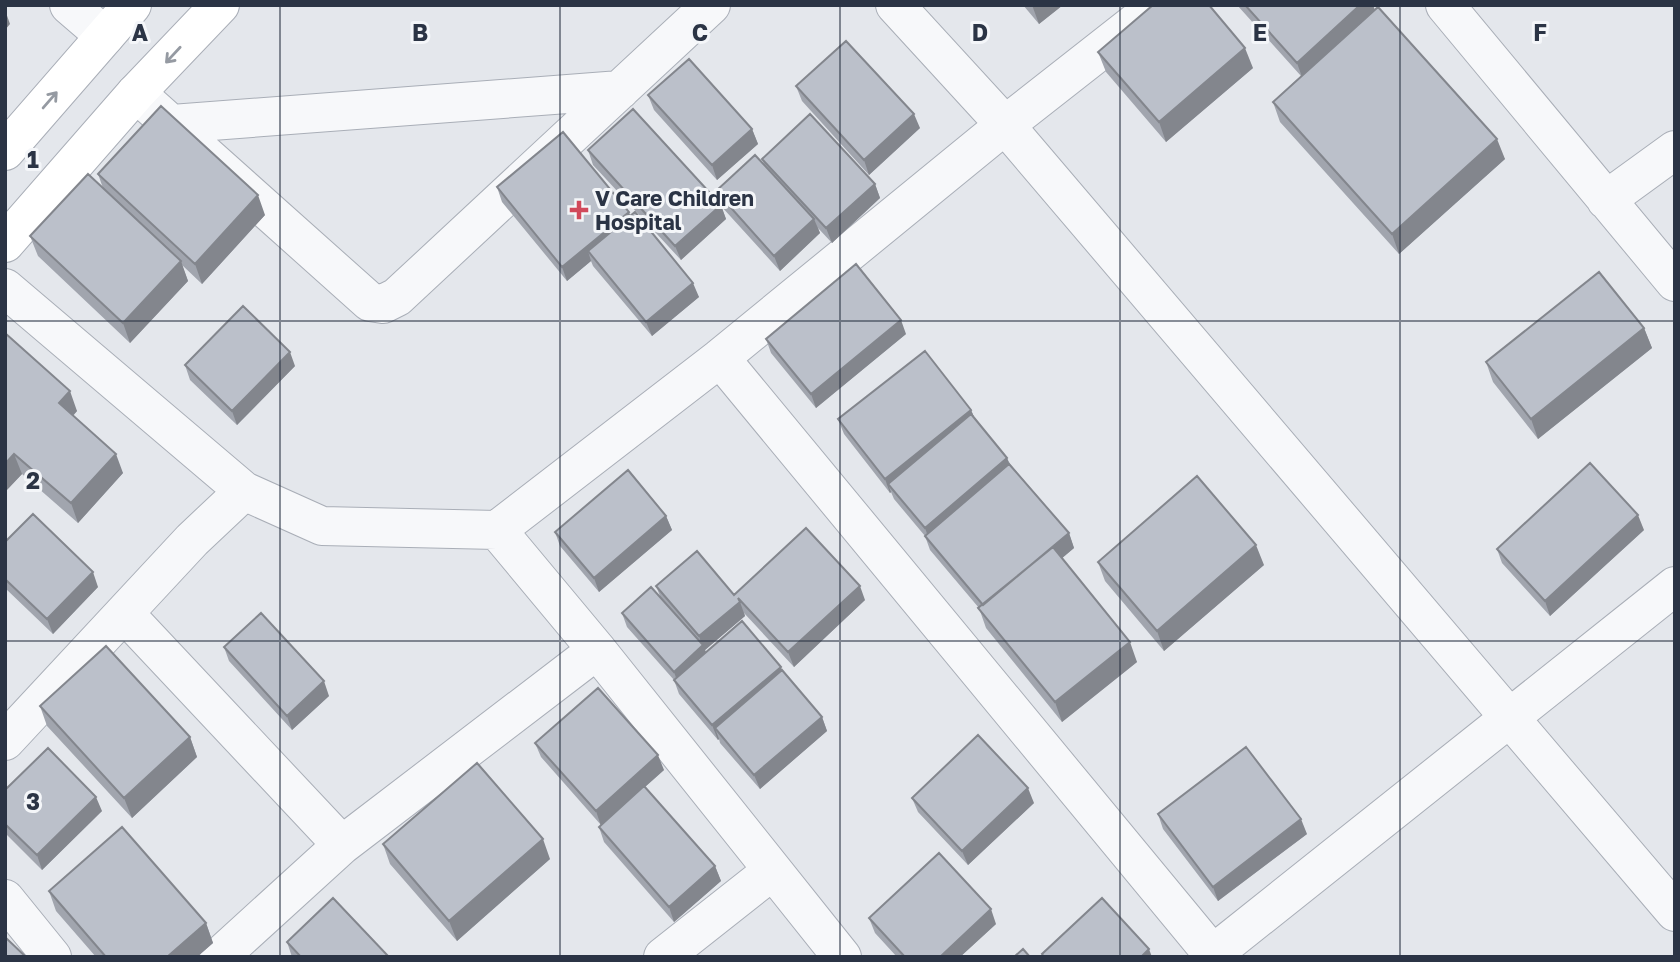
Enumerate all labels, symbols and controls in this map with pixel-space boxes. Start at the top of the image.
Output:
text: A [132,18,149,46]
text: B [412,18,428,46]
text: C [692,18,708,46]
text: D [972,18,988,46]
text: E [1253,18,1267,46]
text: F [1533,18,1547,46]
one-way arrow [164,46,181,63]
one-way arrow [42,91,58,109]
text: 1 [27,145,39,173]
place label: V Care Children Hospital [595,185,754,235]
marker: V Care Children Hospital [569,200,589,220]
text: 2 [26,466,40,494]
text: 3 [26,787,40,815]

